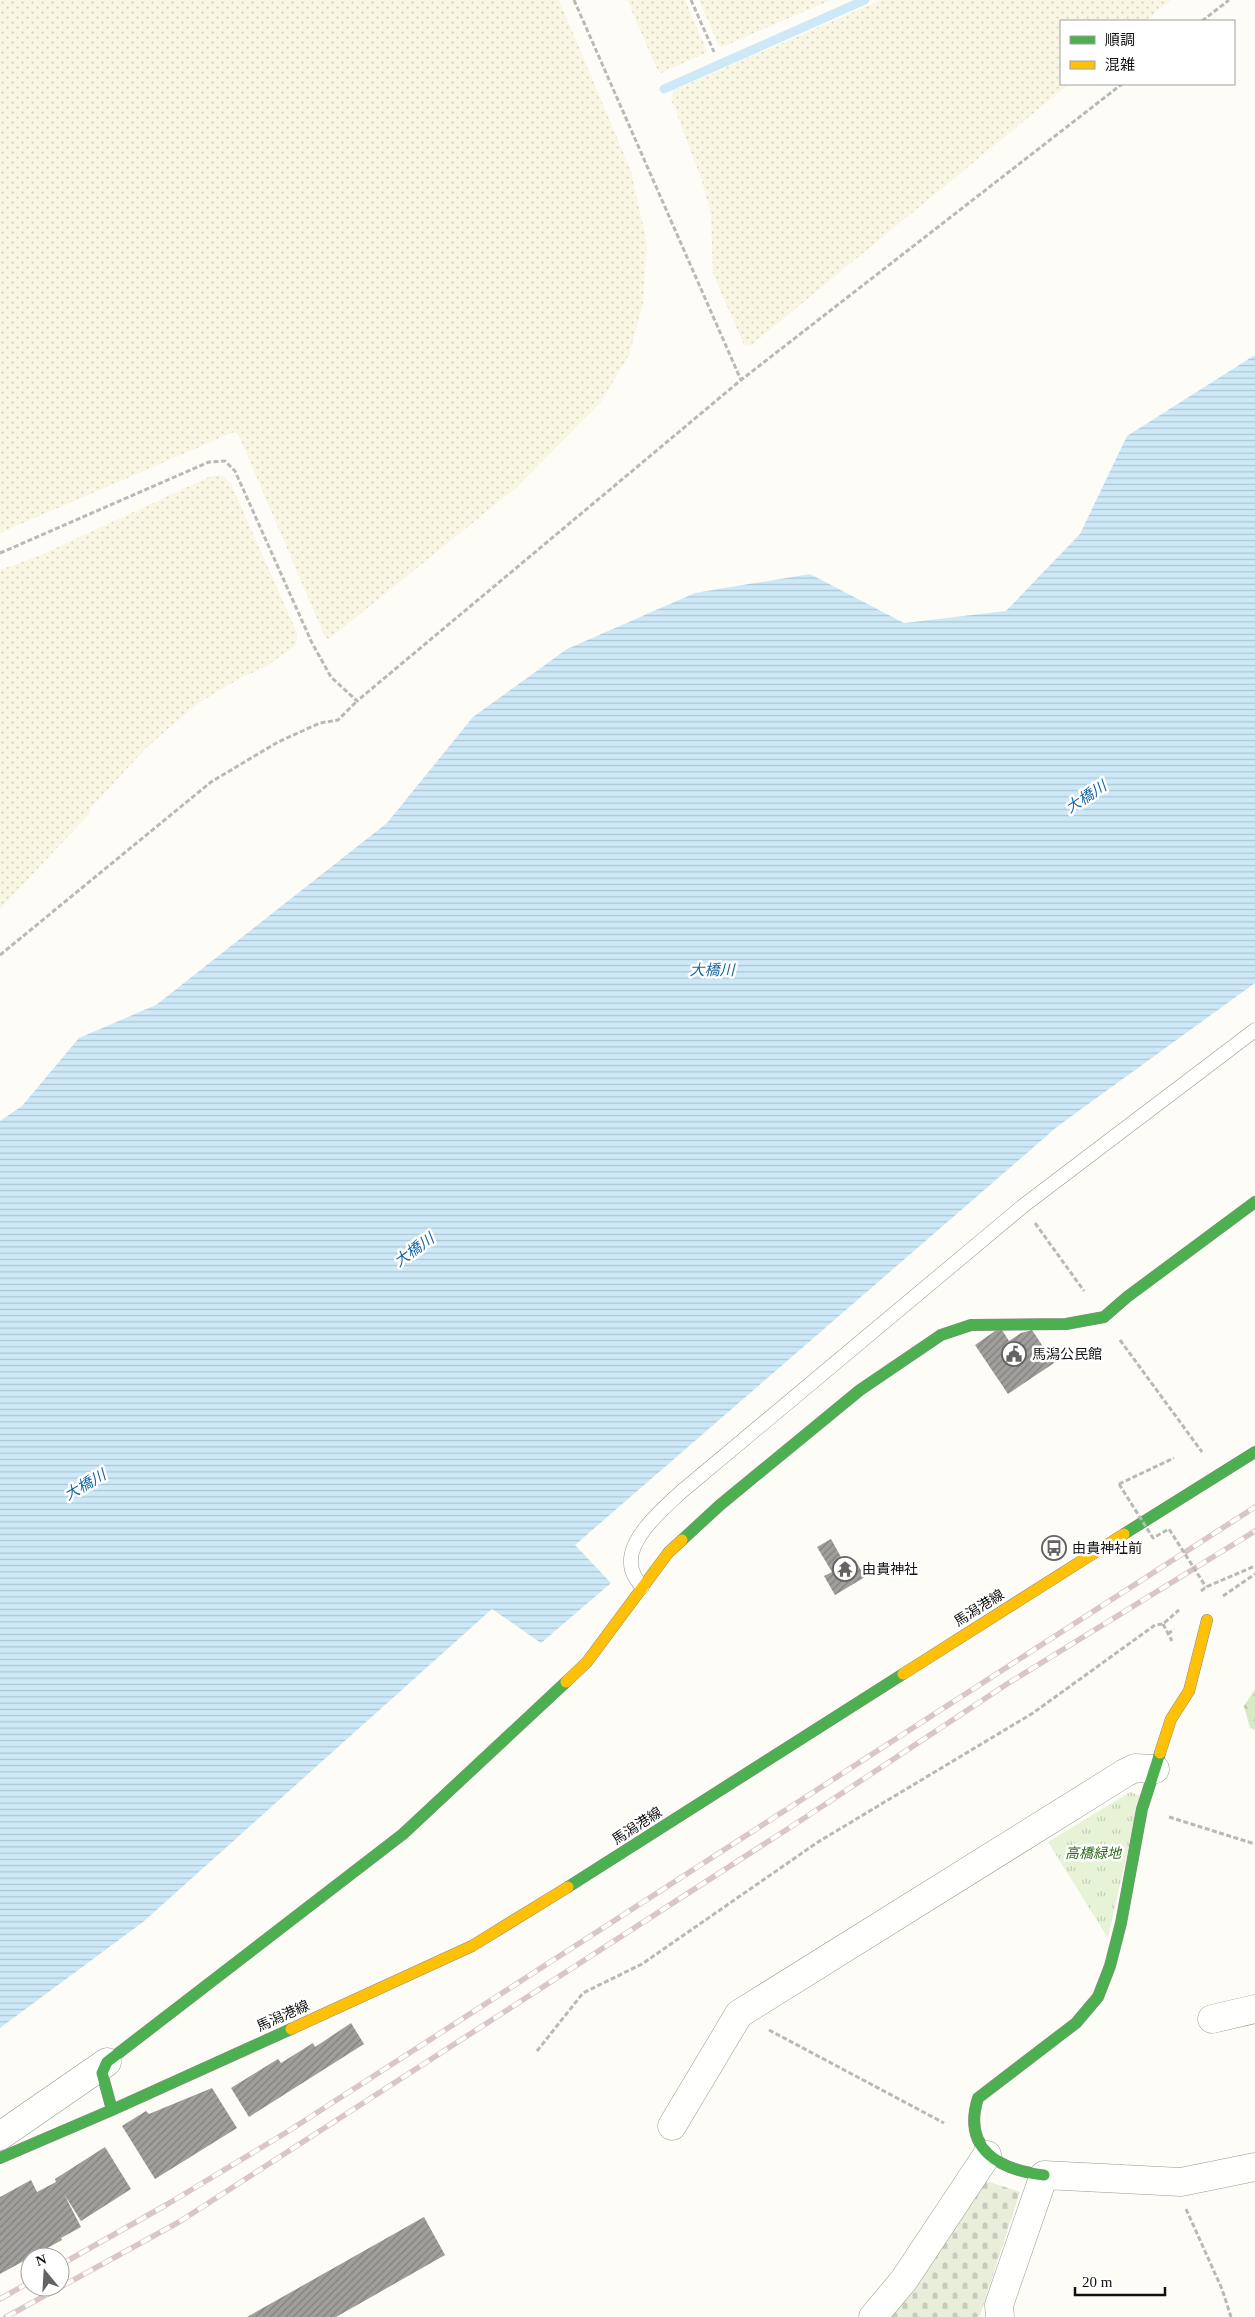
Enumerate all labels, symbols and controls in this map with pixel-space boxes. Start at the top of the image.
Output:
legend [1060,20,1235,85]
text: 順調 [1105,32,1135,48]
text: 混雑 [1105,57,1135,73]
water label: 大橋川 [1063,777,1111,816]
water label: 大橋川 [689,962,736,978]
water label: 大橋川 [391,1229,439,1270]
public building icon: 馬潟公民館 [1001,1341,1027,1367]
place label: 馬潟公民館 [1032,1347,1102,1362]
water label: 大橋川 [62,1466,110,1503]
bus stop icon: 由貴神社前 [1041,1535,1067,1561]
place label: 由貴神社前 [1072,1540,1142,1556]
temple icon: 由貴神社 [832,1556,858,1582]
place label: 由貴神社 [862,1562,918,1577]
street label: 馬潟港線 [951,1587,1007,1629]
street label: 馬潟港線 [609,1804,665,1848]
park label: 高橋緑地 [1065,1846,1123,1861]
street label: 馬潟港線 [254,1998,312,2034]
north arrow [20,2247,70,2297]
text: N [34,2251,48,2269]
scale bar [1075,2264,1165,2296]
text: 20 m [1082,2274,1113,2290]

